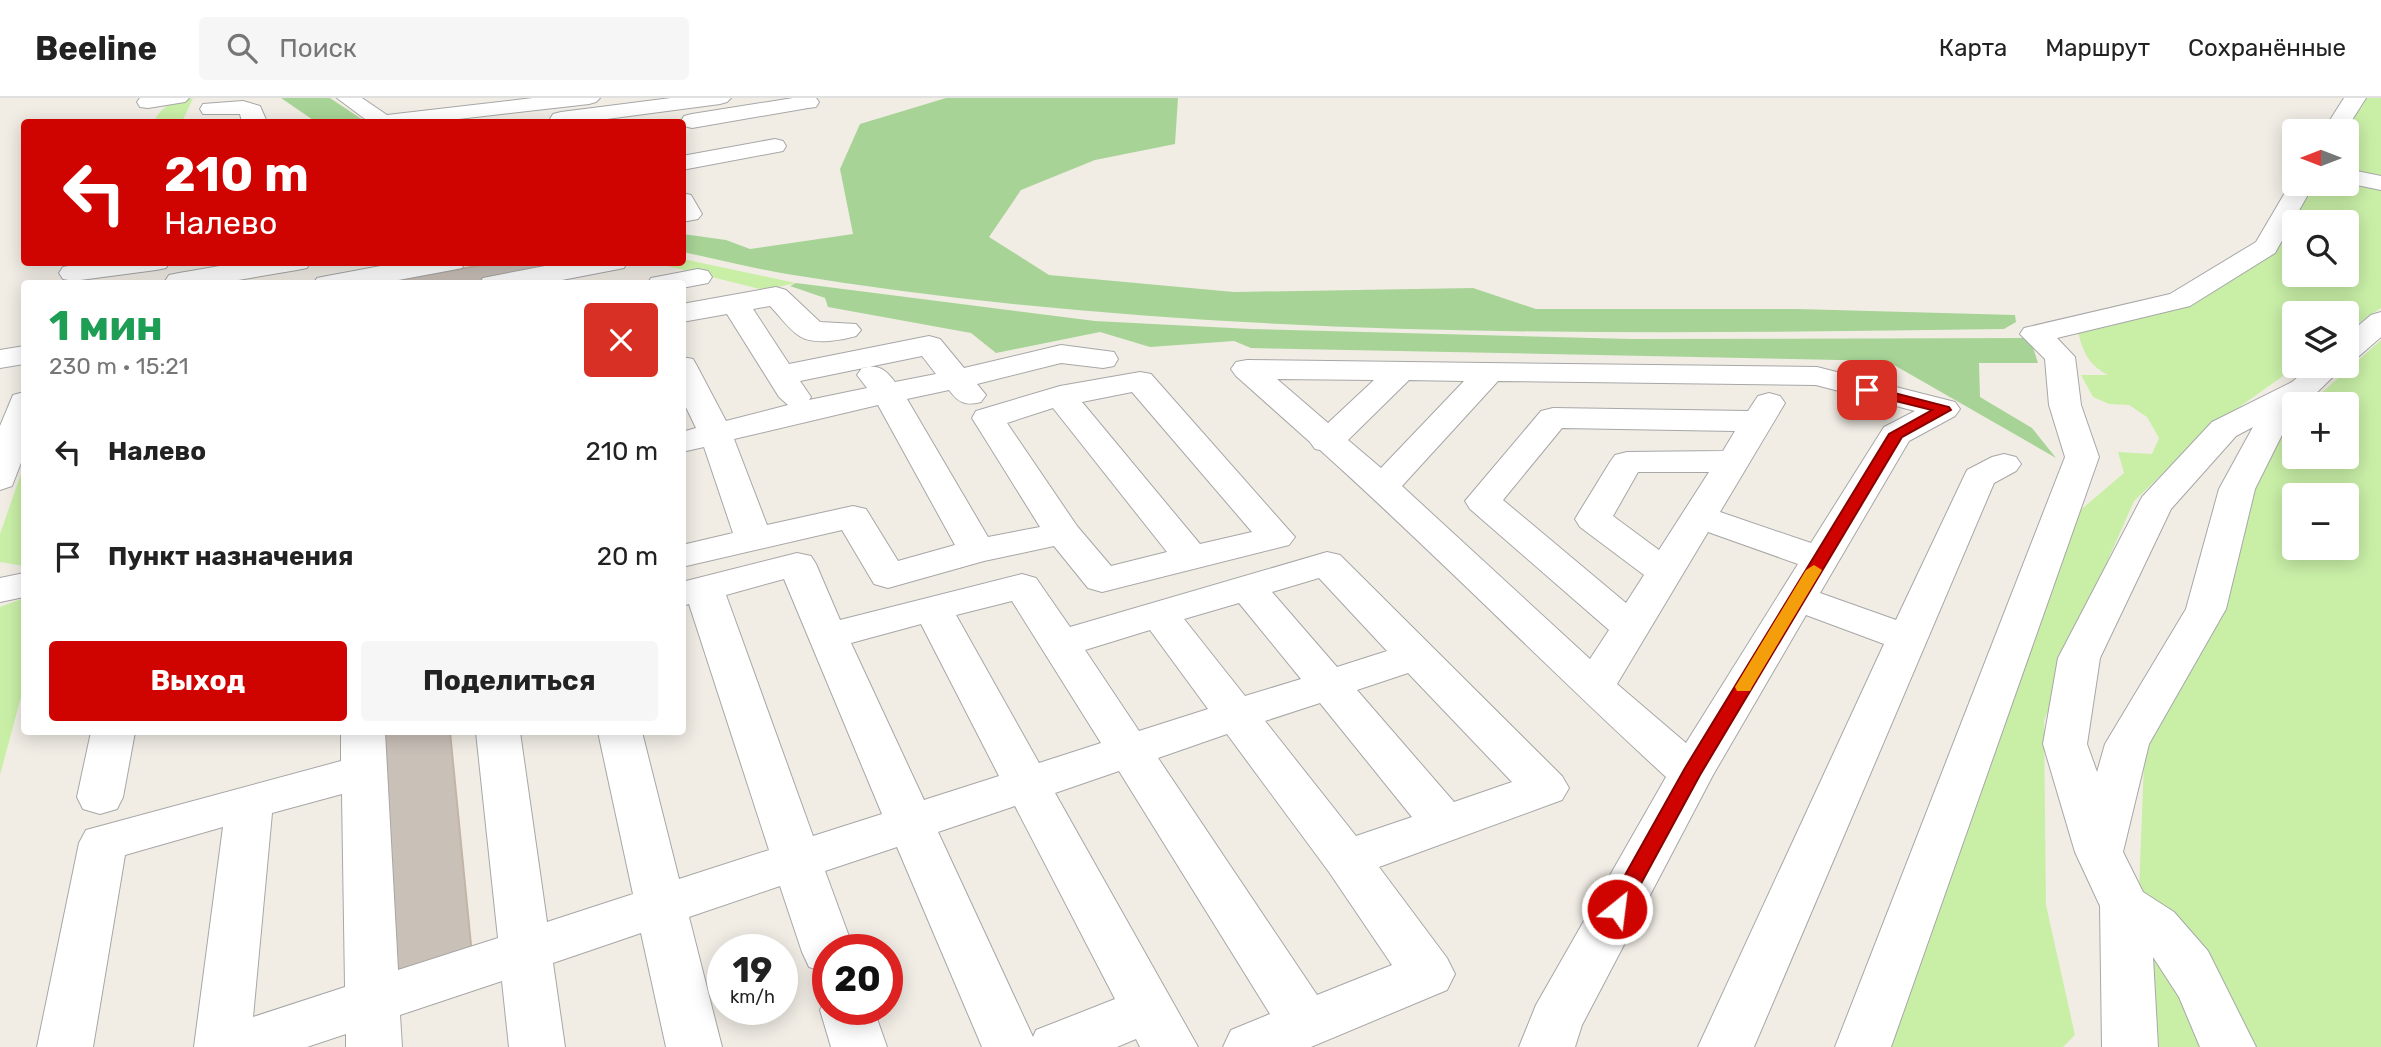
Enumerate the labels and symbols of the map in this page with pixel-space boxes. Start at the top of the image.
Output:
north arrow [2282,119,2359,196]
pin [1837,360,1897,420]
position arrow [1580,872,1654,946]
speed limit sign: 20 [812,934,903,1025]

